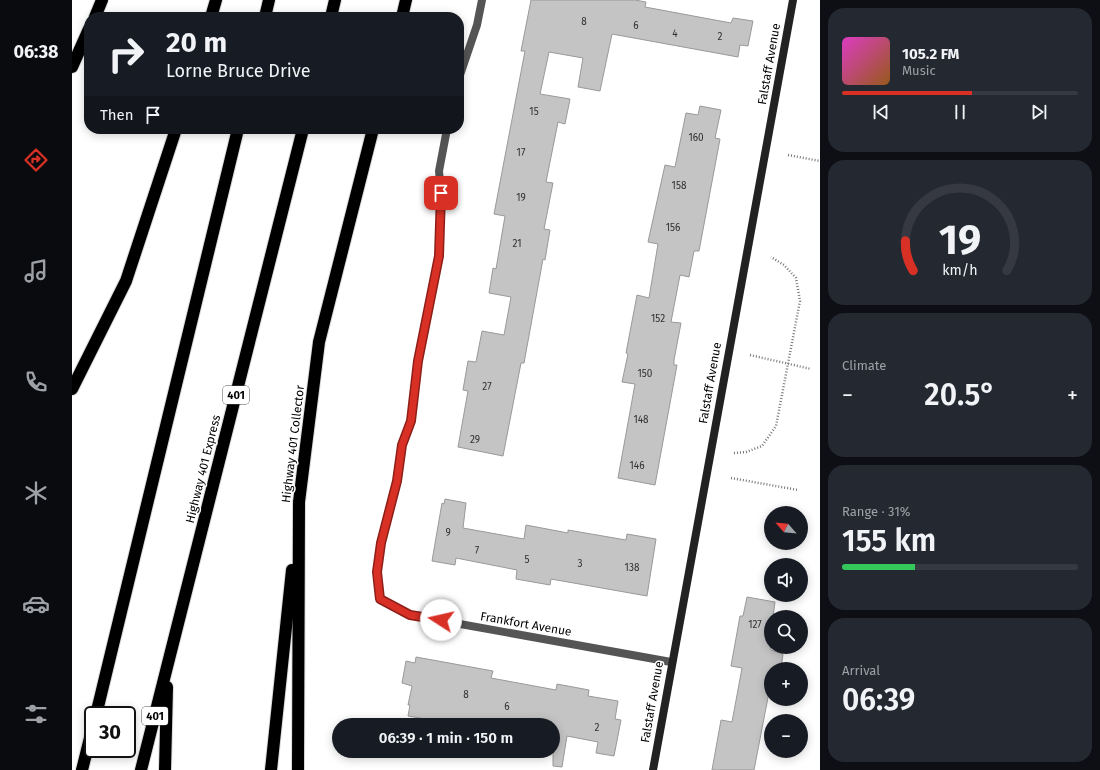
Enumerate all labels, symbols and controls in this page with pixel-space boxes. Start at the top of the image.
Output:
house number: 8 [581,16,587,28]
house number: 6 [633,20,639,32]
street label: Falstaff Avenue [755,22,783,106]
text: 20 m [166,26,227,59]
icon: right [100,28,152,80]
house number: 4 [672,28,678,40]
house number: 2 [718,31,723,43]
text: 06:38 [13,41,59,63]
text: 105.2 FM [902,45,959,63]
text: Lorne Bruce Drive [166,60,311,82]
text: Music [902,63,936,78]
icon: previous [870,101,892,123]
icon: pause [949,101,971,123]
icon: next [1028,101,1050,123]
icon: arrive [142,104,164,126]
text: Then [100,106,134,124]
house number: 15 [529,106,539,118]
house number: 160 [688,132,704,144]
icon: directions [22,146,50,174]
house number: 17 [517,147,526,159]
pin [424,176,458,210]
house number: 158 [672,180,687,192]
icon: arrive [430,182,452,204]
house number: 19 [516,192,526,204]
text: 19 [939,214,981,264]
house number: 156 [666,222,680,234]
house number: 21 [512,238,522,250]
icon: music [22,257,50,285]
text: km/h [942,261,978,278]
house number: 152 [651,313,665,325]
street label: Falstaff Avenue [696,341,724,425]
text: Climate [842,358,886,373]
icon: phone [22,368,50,396]
house number: 150 [638,368,653,380]
text: 20.5° [924,377,996,413]
house number: 27 [482,381,492,393]
text: − [842,382,853,409]
text: + [1067,382,1078,409]
street label: Highway 401 Collector [279,384,307,504]
road number: 401 [223,386,249,404]
street label: Highway 401 Express [183,413,223,525]
house number: 148 [633,414,649,426]
house number: 29 [470,434,480,446]
house number: 146 [630,460,644,472]
icon: climate [22,479,50,507]
text: Range · 31% [842,504,911,519]
north arrow [764,506,808,550]
map controls [764,506,808,758]
text: 155 km [842,523,936,559]
house number: 9 [445,527,451,539]
house number: 7 [475,545,480,557]
house number: 5 [524,554,530,566]
house number: 3 [578,558,583,570]
button: sound [764,558,808,602]
house number: 138 [625,562,640,574]
icon: car [22,590,50,618]
position arrow [420,599,462,641]
street label: Frankfort Avenue [479,609,573,639]
button: search [764,610,808,654]
house number: 127 [748,619,762,631]
street label: Falstaff Avenue [638,660,666,744]
button: + [764,662,808,706]
text: Arrival [842,663,880,678]
text: 06:39 [842,682,915,718]
house number: 8 [463,689,469,701]
icon: filters [22,700,50,728]
house number: 6 [504,701,510,713]
speed limit sign: 30 [84,706,136,758]
road number: 401 [142,707,168,725]
button: − [764,714,808,758]
house number: 2 [595,722,600,734]
text: 06:39 · 1 min · 150 m [379,729,513,747]

